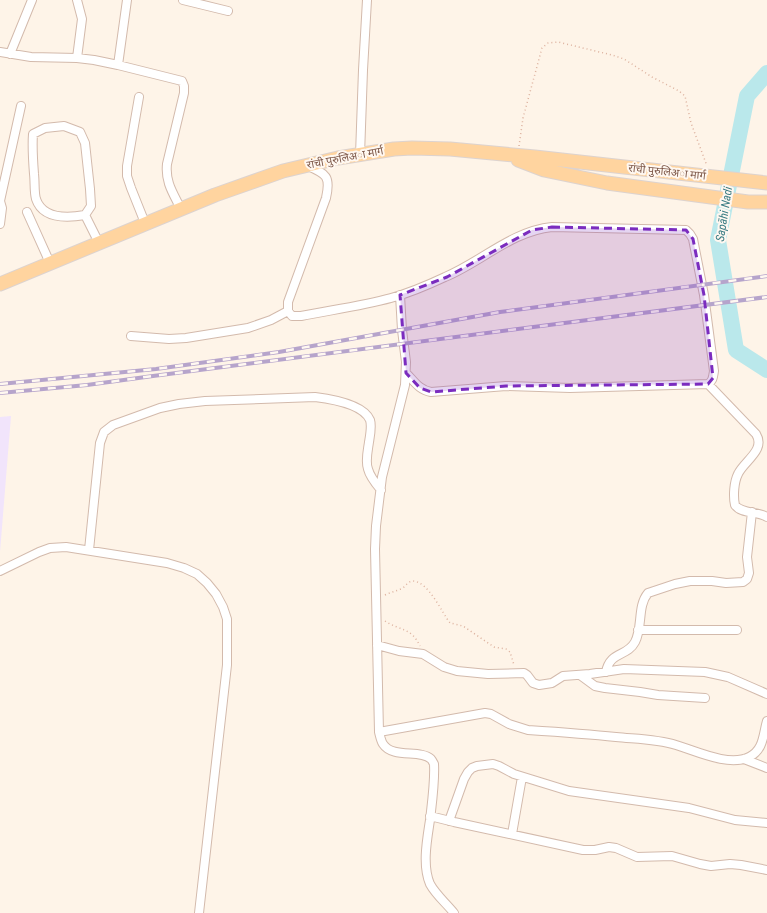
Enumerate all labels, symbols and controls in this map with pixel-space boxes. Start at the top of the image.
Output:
street label: रांची पुरुलिअा मार्ग [306,144,385,172]
street label: रांची पुरुलिअा मार्ग [628,161,707,183]
water label: Sapāhi Nadi [713,185,735,242]

